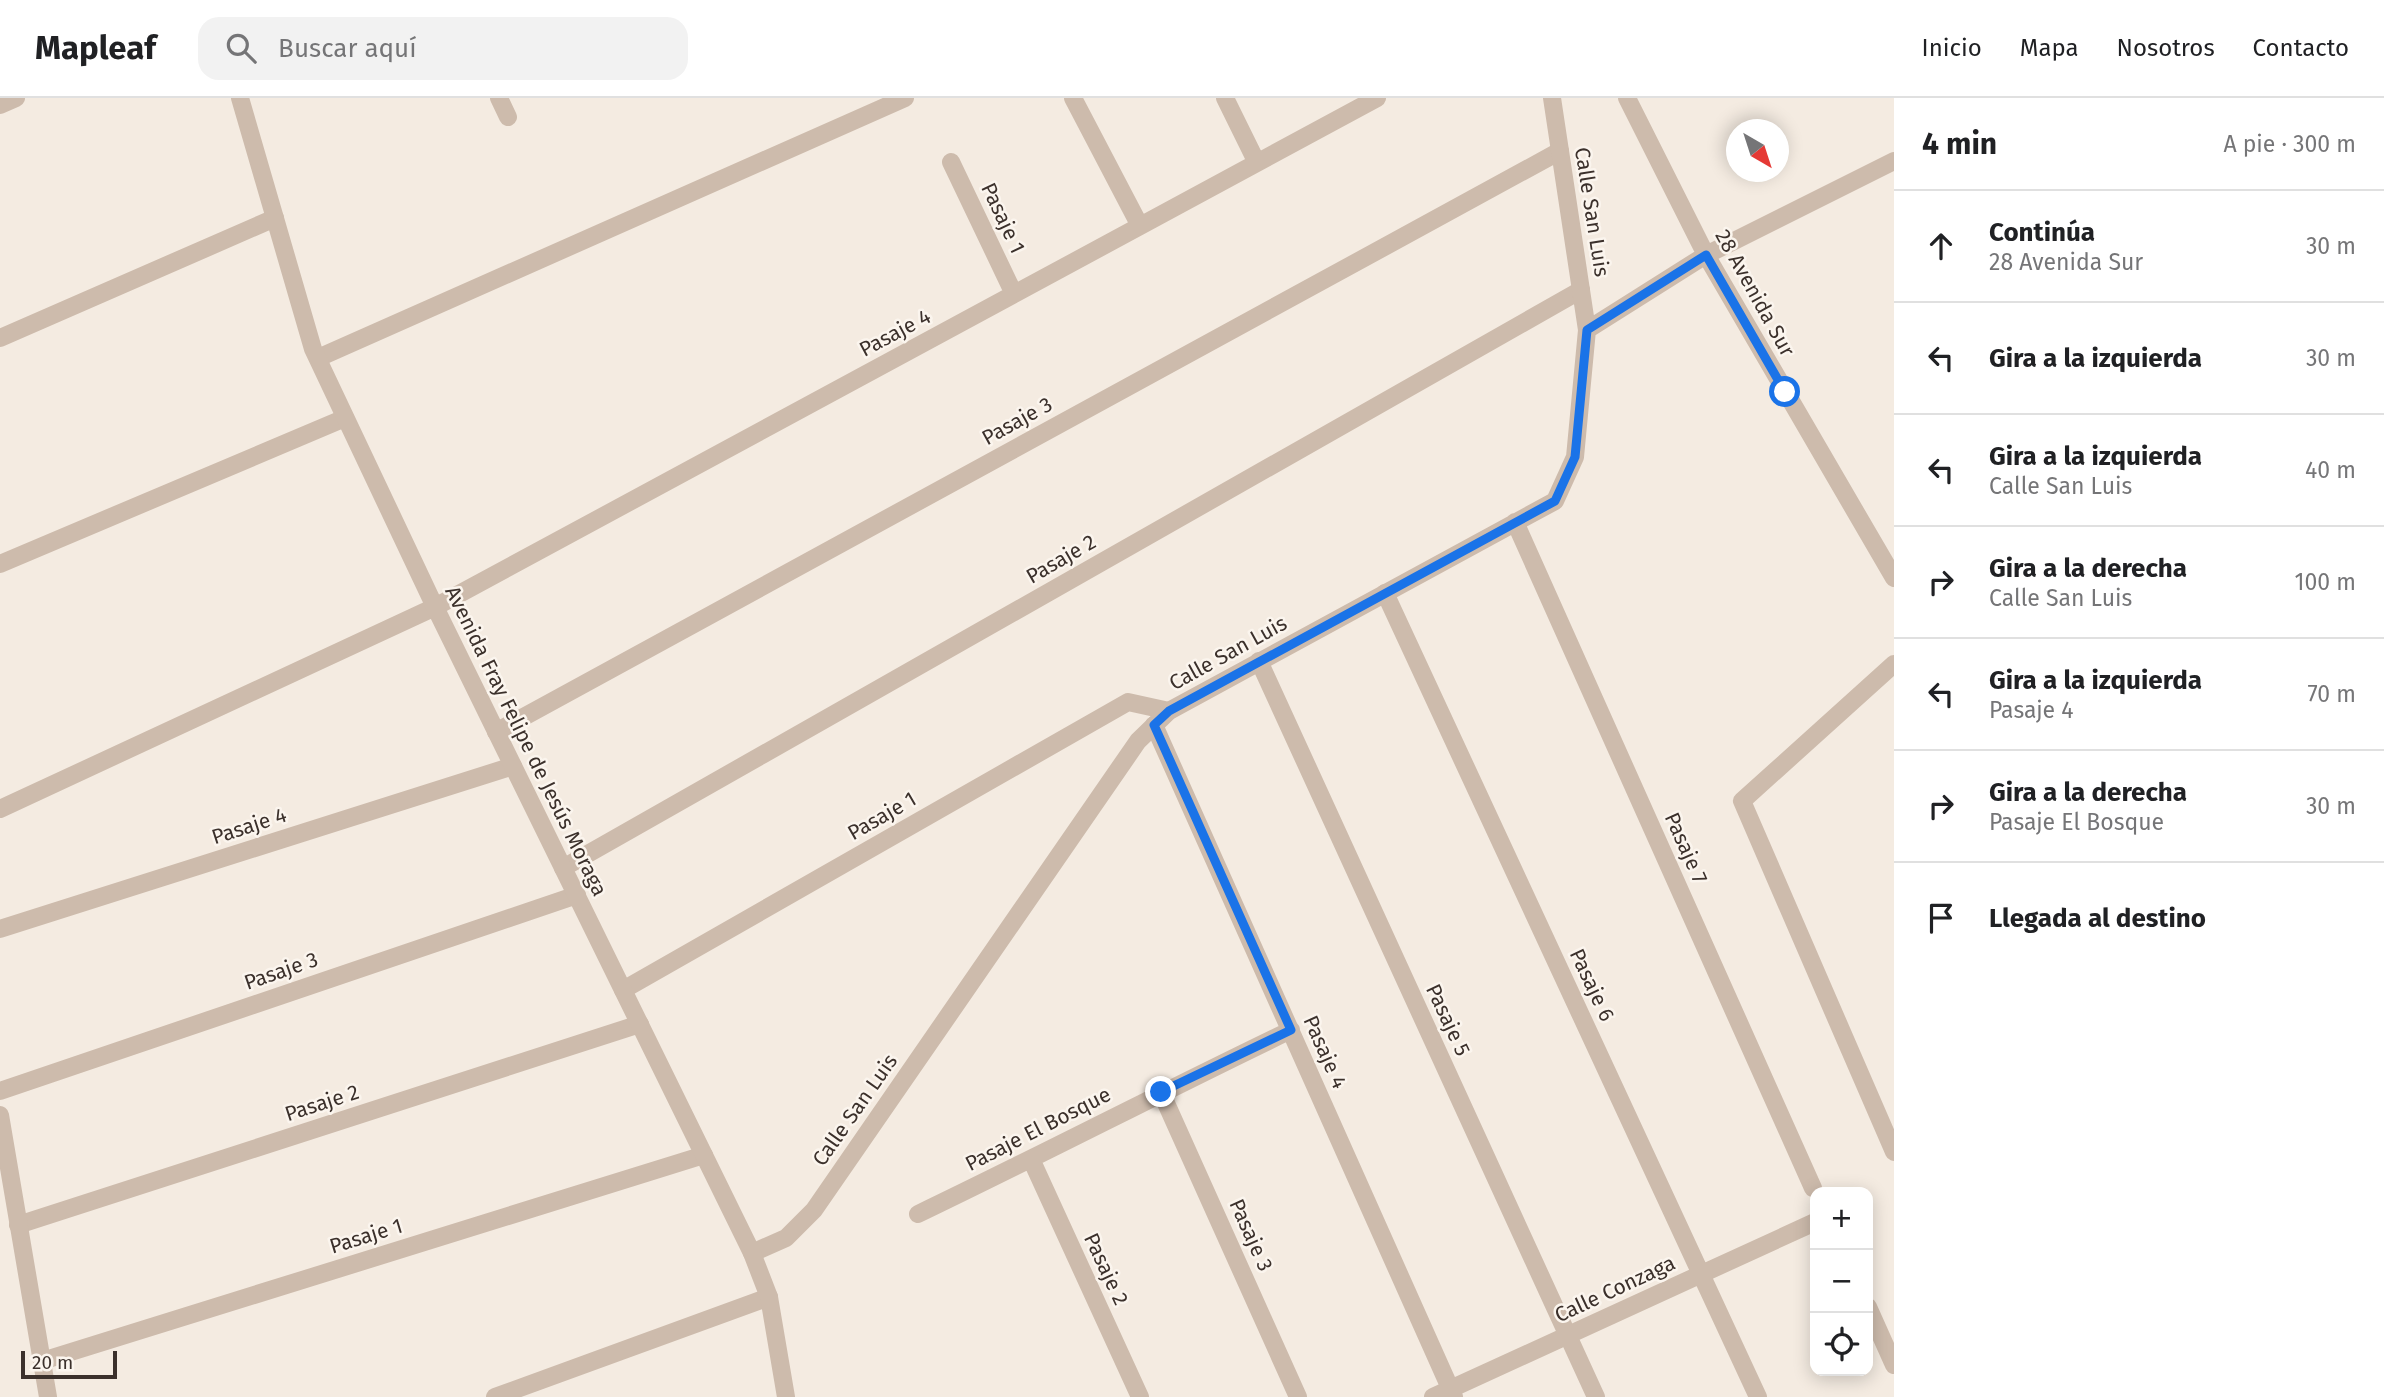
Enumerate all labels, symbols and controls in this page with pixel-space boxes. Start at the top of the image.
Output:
search box [198,17,688,80]
text: Mapleaf [35,28,156,68]
icon: search [222,29,260,67]
text: Buscar aquí [278,33,417,64]
text: Inicio [1922,34,1982,62]
text: Mapa [2020,34,2079,62]
text: Nosotros [2117,34,2215,62]
text: Contacto [2253,34,2349,62]
north arrow [1726,119,1789,182]
text: 4 min [1922,126,1997,162]
text: A pie · 300 m [2223,130,2356,158]
street label: Calle San Luis [1569,145,1615,279]
street label: Pasaje 1 [975,178,1031,258]
text: Continúa [1989,217,2095,248]
street label: 28 Avenida Sur [1709,225,1801,361]
icon: ahead [1922,227,1960,265]
text: 30 m [2306,232,2356,260]
text: 28 Avenida Sur [1989,248,2143,276]
street label: Pasaje 4 [855,303,935,363]
icon: left [1922,339,1960,377]
text: Gira a la izquierda [1989,343,2202,374]
text: 30 m [2306,344,2356,372]
route start [1769,376,1800,407]
street label: Pasaje 3 [977,391,1057,451]
text: Gira a la izquierda [1989,441,2202,472]
icon: left [1922,451,1960,489]
text: 40 m [2305,456,2356,484]
text: Calle San Luis [1989,472,2132,500]
street label: Pasaje 2 [1021,529,1101,589]
text: Gira a la derecha [1989,553,2187,584]
icon: right [1922,563,1960,601]
text: 100 m [2295,568,2356,596]
street label: Avenida Fray Felipe de Jesús Moraga [439,582,613,900]
text: Calle San Luis [1989,584,2132,612]
street label: Calle San Luis [1164,610,1292,696]
text: Gira a la izquierda [1989,665,2202,696]
icon: left [1922,675,1960,713]
text: 70 m [2307,680,2356,708]
text: Pasaje 4 [1989,696,2073,724]
text: Gira a la derecha [1989,777,2187,808]
street label: Pasaje 1 [843,786,921,846]
icon: right [1922,787,1960,825]
text: 30 m [2306,792,2356,820]
street label: Pasaje 4 [208,802,290,850]
street label: Pasaje 7 [1659,808,1713,888]
text: Pasaje El Bosque [1989,808,2164,836]
icon: arrive [1922,899,1960,937]
text: Llegada al destino [1989,903,2206,934]
street label: Pasaje 6 [1564,945,1620,1025]
street label: Pasaje 3 [241,946,321,996]
street label: Pasaje 5 [1420,980,1476,1060]
street label: Pasaje 4 [1297,1011,1353,1093]
street label: Calle San Luis [807,1049,903,1171]
route end [1145,1076,1176,1107]
street label: Pasaje 2 [282,1079,362,1127]
street label: Pasaje El Bosque [961,1081,1115,1177]
map controls [1810,1187,1873,1376]
button: + [1810,1187,1873,1250]
street label: Pasaje 3 [1224,1195,1278,1275]
street label: Pasaje 1 [326,1213,406,1259]
street label: Pasaje 2 [1078,1229,1134,1309]
street label: Calle Conzaga [1551,1250,1679,1328]
button: − [1810,1250,1873,1313]
button: locate [1810,1313,1873,1376]
scale bar [21,1348,117,1380]
text: 20 m [32,1351,73,1374]

